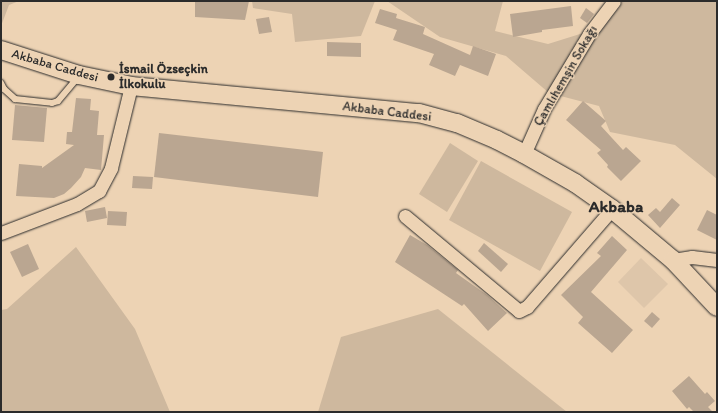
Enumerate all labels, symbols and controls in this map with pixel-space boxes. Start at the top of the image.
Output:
street label: Çamlıhemşin Sokağı [531,23,601,129]
street label: Akbaba Caddesi [10,46,100,86]
place label: İsmail Özseçkin İlkokulu [119,62,208,93]
marker: İsmail Özseçkin İlkokulu [106,72,116,82]
street label: Akbaba Caddesi [342,99,432,125]
district label: Akbaba [589,197,643,217]

